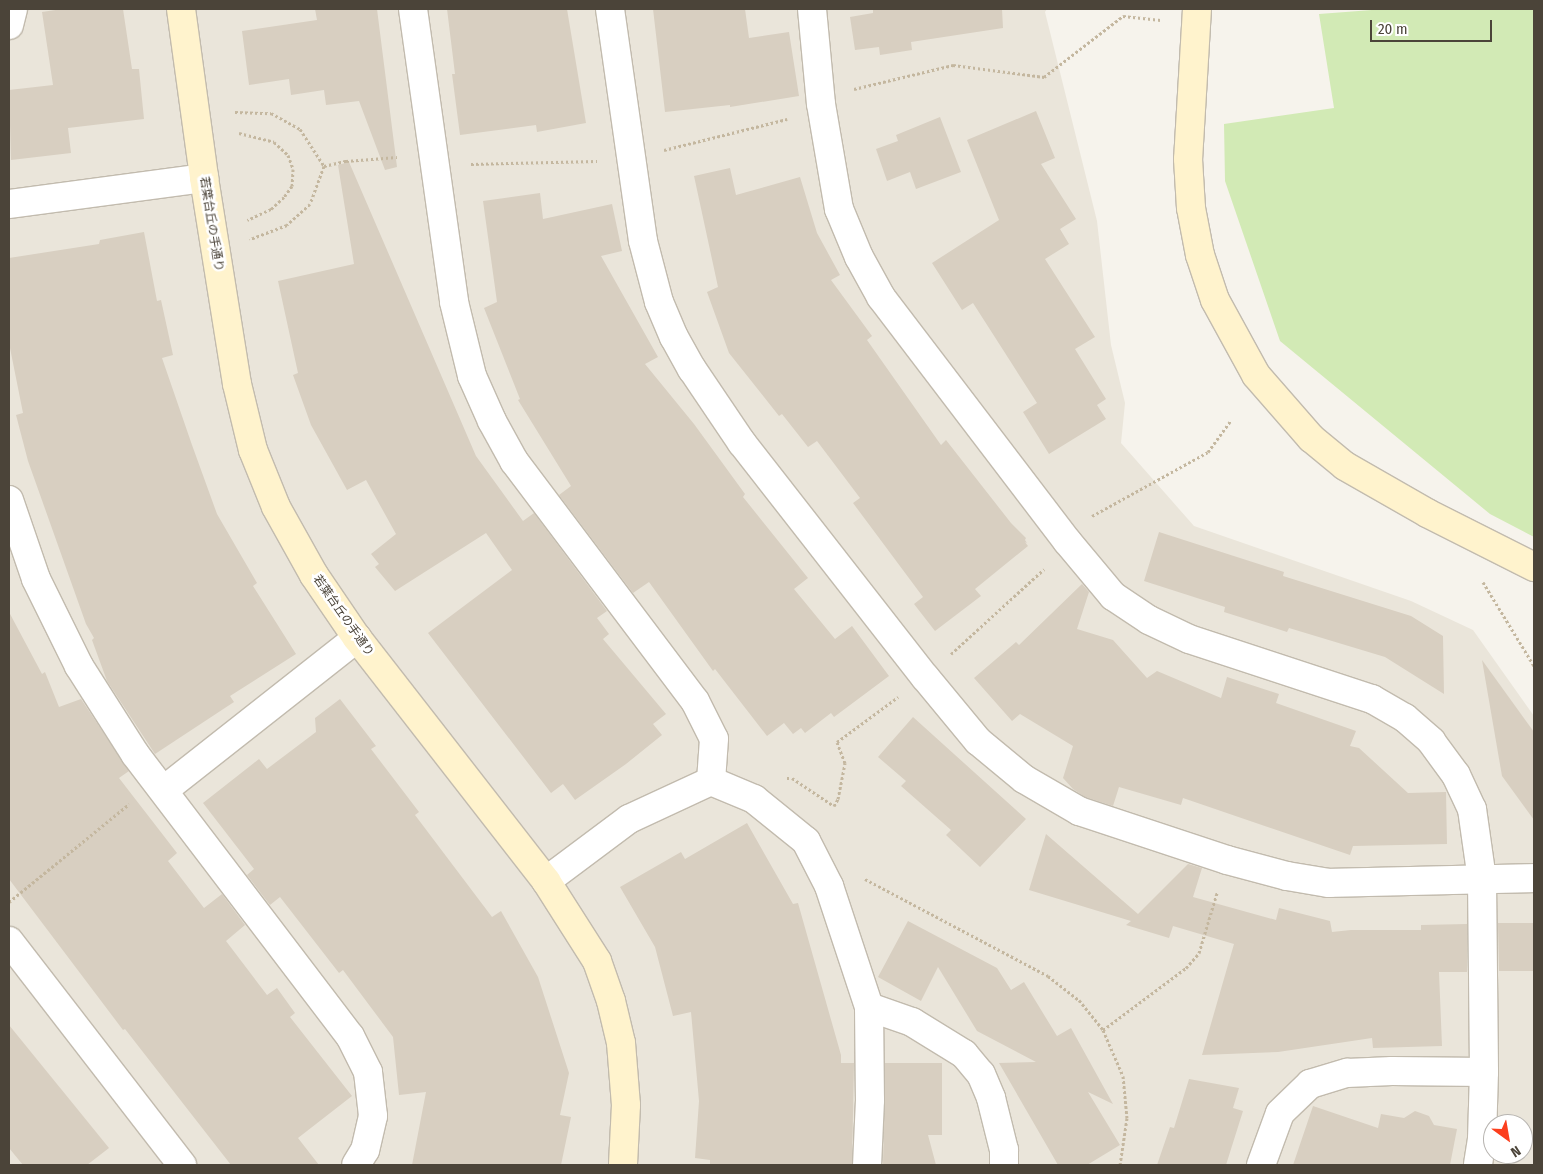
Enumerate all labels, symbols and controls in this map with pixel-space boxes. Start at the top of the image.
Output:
scale bar [1373,10,1496,42]
text: 20 m [1378,20,1408,38]
street label: 若葉台丘の手通り [196,175,226,273]
street label: 若葉台丘の手通り [310,573,376,659]
north arrow [1483,1114,1533,1164]
text: N [1508,1142,1524,1161]

